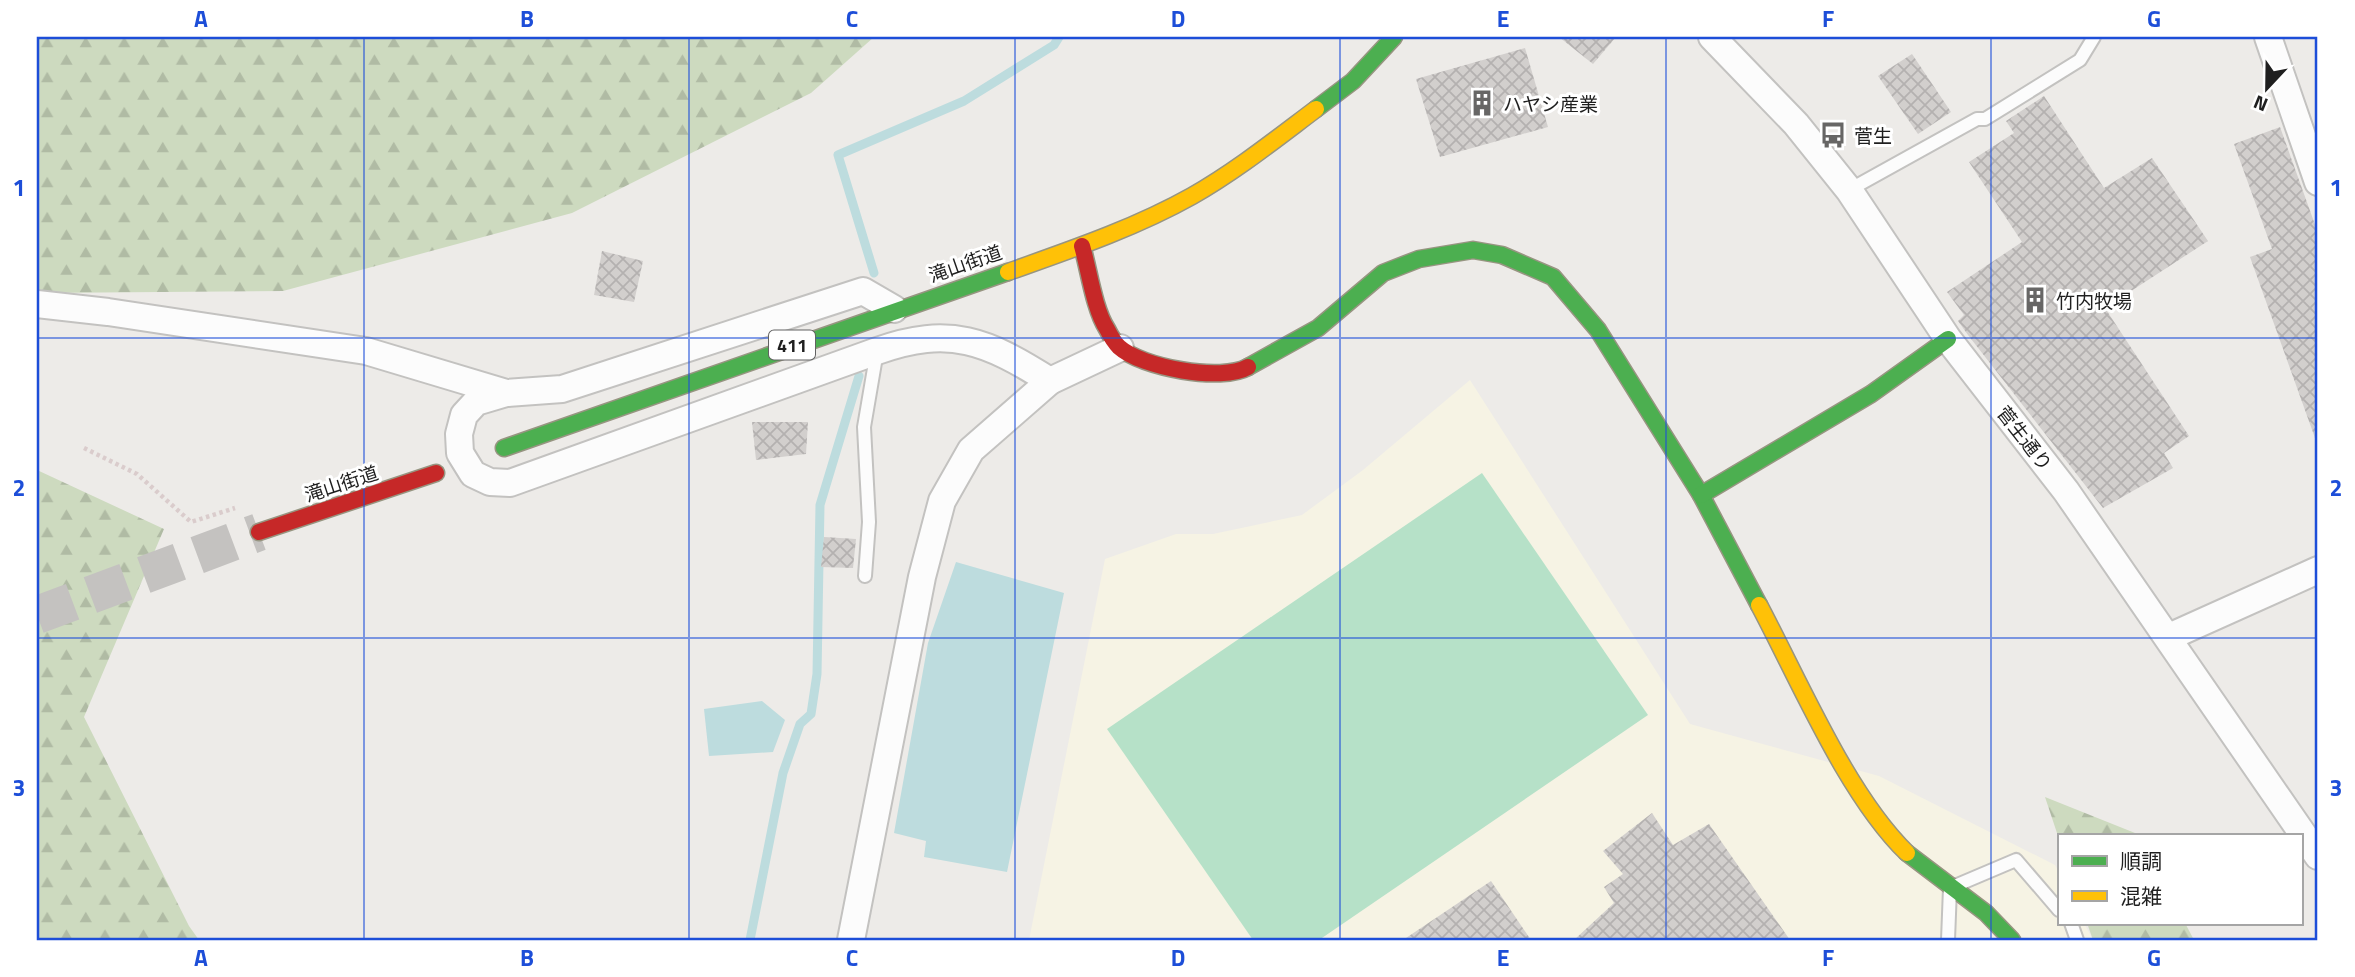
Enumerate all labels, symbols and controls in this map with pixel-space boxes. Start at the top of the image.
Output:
text: A [194,1,208,36]
text: B [520,1,534,36]
text: C [846,1,858,36]
text: D [1171,1,1185,36]
text: E [1497,1,1509,36]
text: F [1822,1,1834,36]
text: G [2147,1,2161,36]
north arrow [2232,52,2302,122]
building icon: ハヤシ産業 [1467,88,1497,118]
text: N [2249,88,2272,120]
place label: ハヤシ産業 [1503,89,1598,118]
bus stop icon: 菅生 [1818,120,1848,150]
place label: 菅生 [1854,121,1892,150]
text: 1 [13,170,25,205]
text: 1 [2330,170,2342,205]
street label: 滝山街道 [924,237,1006,289]
building icon: 竹内牧場 [2020,285,2050,315]
place label: 竹内牧場 [2056,286,2132,315]
road number: 411 [769,330,815,360]
street label: 菅生通り [1990,399,2060,477]
street label: 滝山街道 [300,457,382,509]
text: 2 [13,470,25,505]
text: 2 [2330,470,2342,505]
text: 3 [13,770,25,805]
text: 3 [2330,770,2342,805]
legend [2058,834,2302,925]
text: 順調 [2120,845,2162,877]
text: 混雑 [2120,880,2162,912]
text: A [194,940,208,975]
text: B [520,940,534,975]
text: C [846,940,858,975]
text: D [1171,940,1185,975]
text: E [1497,940,1509,975]
text: F [1822,940,1834,975]
text: G [2147,940,2161,975]

